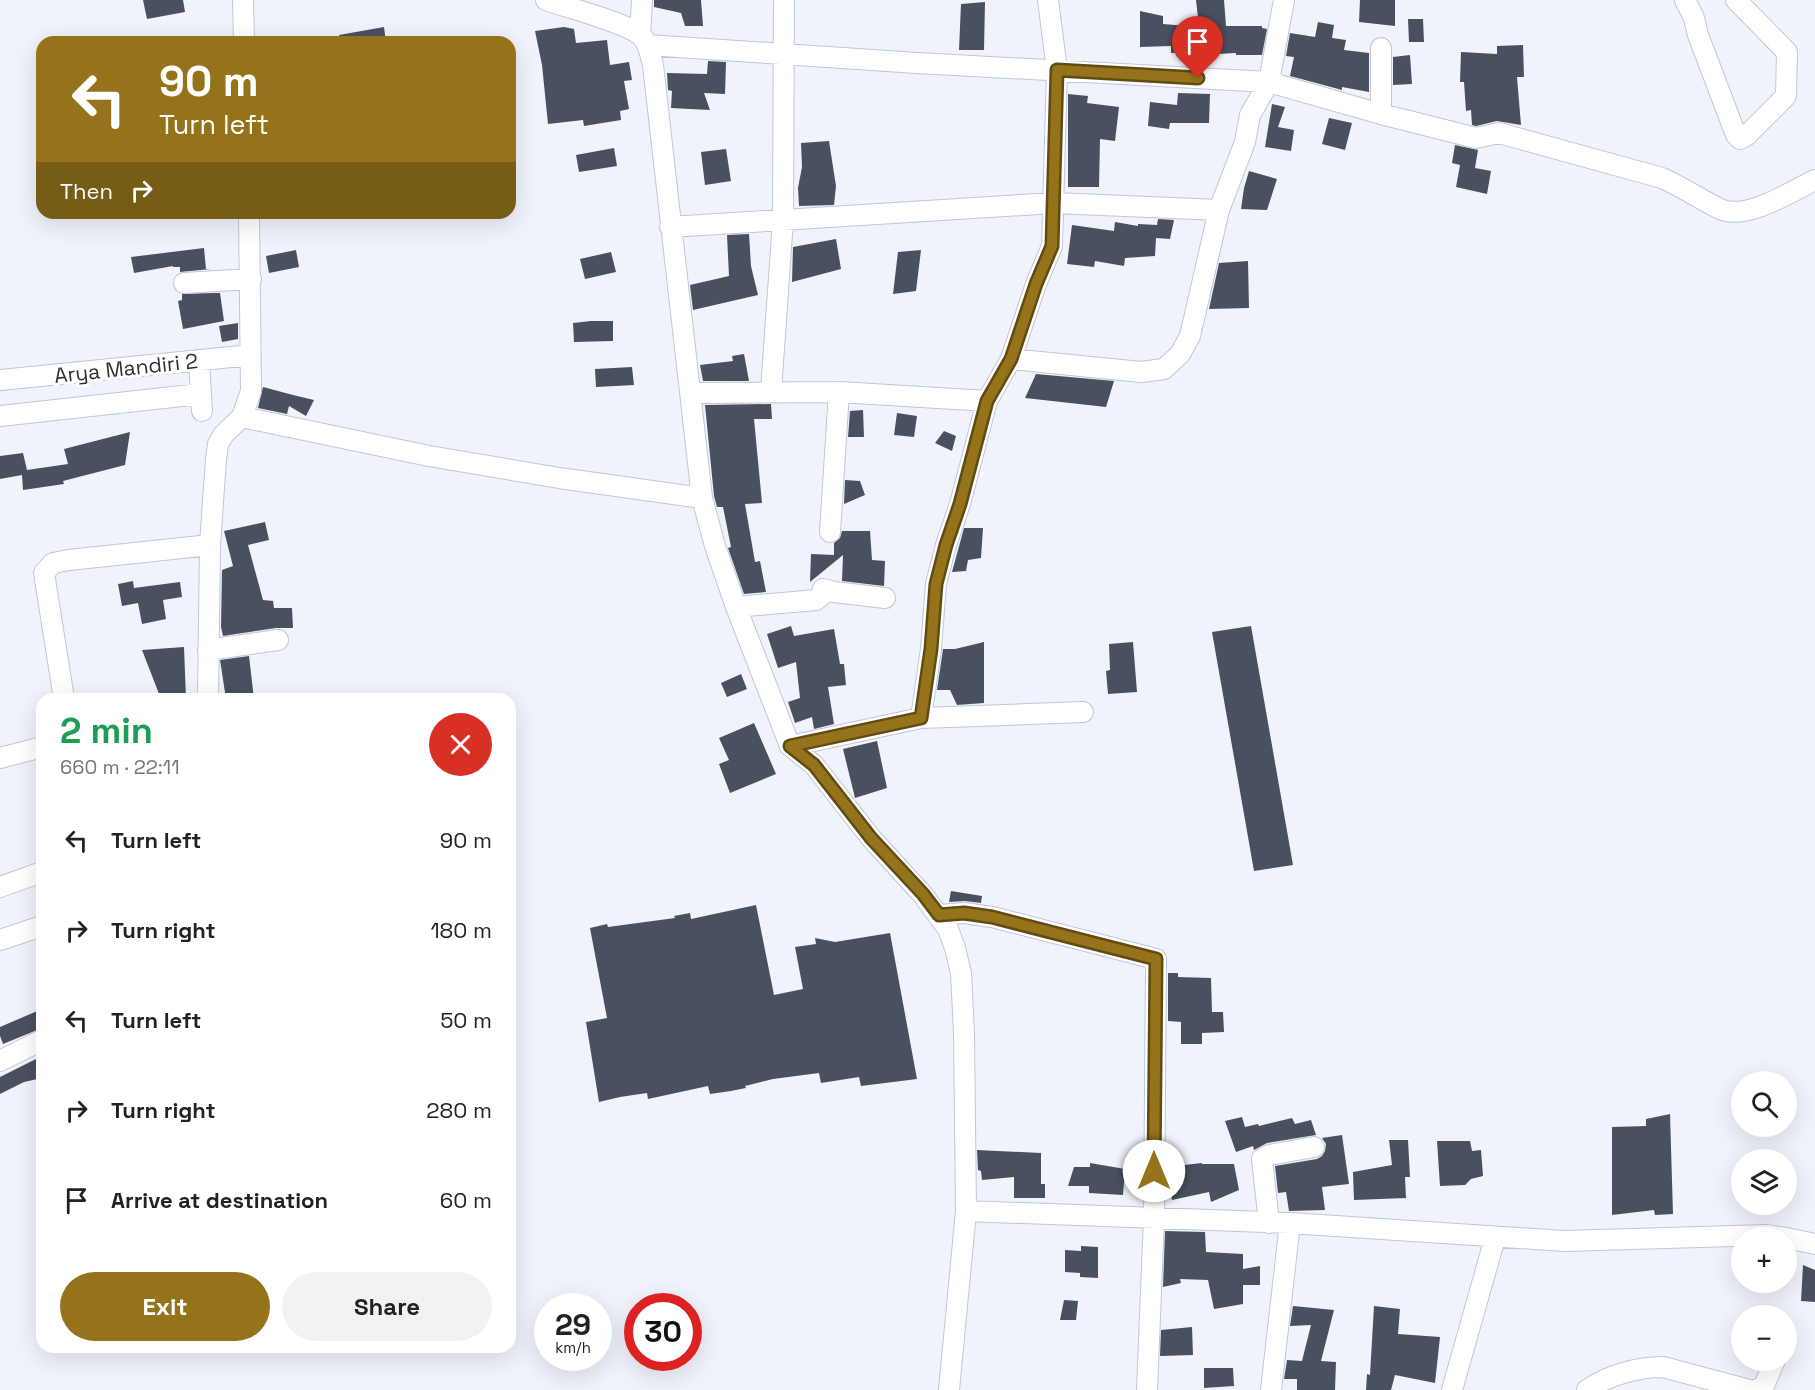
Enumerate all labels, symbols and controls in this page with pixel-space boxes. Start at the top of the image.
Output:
pin [1172,16,1223,78]
icon: arrive [1181,25,1214,58]
text: 90 m [159,55,259,108]
icon: left [60,60,138,138]
text: Turn left [159,107,269,142]
icon: right [125,174,158,207]
text: Then [60,177,113,205]
street label: Arya Mandiri 2 [53,347,199,389]
text: 2 min [60,708,153,754]
button: close [429,713,492,776]
text: 660 m · 22:11 [60,754,180,780]
icon: left [60,824,93,857]
text: Turn left [111,826,201,854]
text: 90 m [440,826,492,854]
icon: right [60,914,93,947]
text: Turn right [111,916,216,944]
text: 180 m [430,916,492,944]
icon: left [60,1004,93,1037]
text: Turn left [111,1006,201,1034]
text: 50 m [440,1006,492,1034]
map controls [1731,1071,1797,1371]
button: search [1731,1071,1797,1137]
icon: right [60,1094,93,1127]
text: Turn right [111,1096,216,1124]
text: 280 m [426,1096,492,1124]
position arrow [1122,1139,1186,1203]
button: layers [1731,1149,1797,1215]
icon: arrive [60,1184,93,1217]
text: Arrive at destination [111,1186,328,1214]
text: 60 m [440,1186,492,1214]
button: + [1731,1227,1797,1293]
button: Exit [60,1272,270,1341]
button: Share [282,1272,492,1341]
speed limit sign: 30 [624,1293,702,1371]
text: 29 [555,1305,591,1344]
button: − [1731,1305,1797,1371]
text: km/h [555,1338,591,1357]

